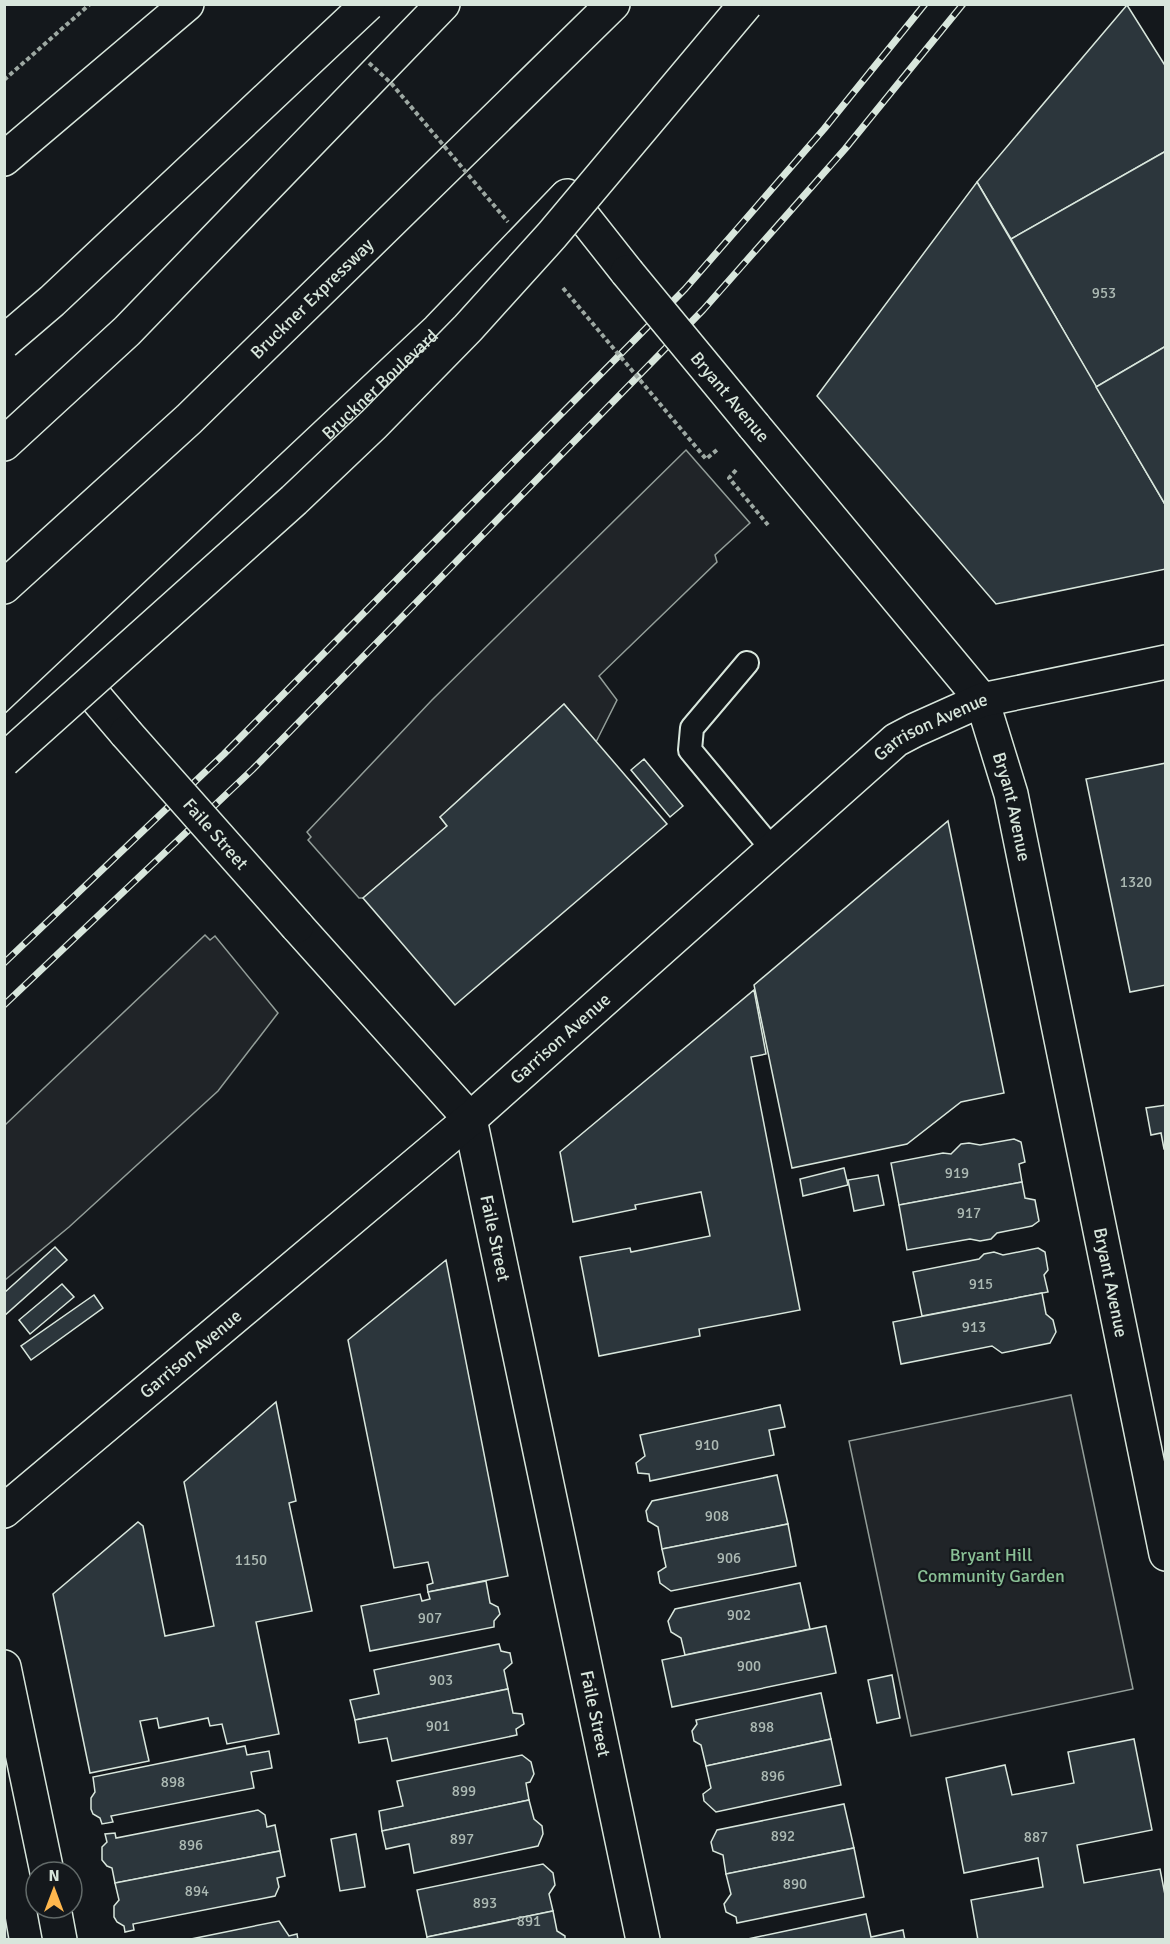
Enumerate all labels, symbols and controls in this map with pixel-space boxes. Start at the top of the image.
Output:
street label: Bruckner Expressway [246,233,378,364]
house number: 953 [1092,284,1116,302]
street label: Bruckner Boulevard [317,325,443,444]
street label: Bryant Avenue [686,347,774,447]
street label: Garrison Avenue [869,688,989,766]
street label: Bryant Avenue [988,750,1035,863]
street label: Faile Street [178,794,253,874]
house number: 1320 [1120,873,1152,891]
street label: Garrison Avenue [506,988,615,1089]
house number: 919 [945,1164,969,1182]
street label: Faile Street [475,1193,515,1283]
house number: 917 [957,1204,981,1222]
street label: Bryant Avenue [1089,1226,1133,1339]
house number: 915 [969,1275,993,1293]
street label: Garrison Avenue [135,1305,246,1403]
house number: 913 [962,1318,986,1336]
house number: 910 [695,1436,719,1454]
house number: 908 [705,1507,729,1525]
park label: Bryant Hill Community Garden [917,1544,1065,1587]
house number: 906 [717,1549,741,1567]
house number: 1150 [235,1551,267,1569]
house number: 902 [727,1606,751,1624]
house number: 907 [418,1609,442,1627]
house number: 900 [737,1657,761,1675]
street label: Faile Street [575,1668,615,1759]
house number: 903 [429,1671,453,1689]
house number: 901 [426,1717,450,1735]
house number: 898 [750,1718,774,1736]
house number: 896 [761,1767,785,1785]
house number: 898 [161,1773,185,1791]
house number: 899 [452,1782,476,1800]
house number: 892 [771,1827,795,1845]
house number: 887 [1024,1828,1048,1846]
house number: 897 [450,1830,474,1848]
house number: 896 [179,1836,203,1854]
north arrow [24,1860,84,1920]
text: N [48,1866,60,1886]
house number: 890 [783,1875,807,1893]
house number: 894 [185,1882,209,1900]
house number: 893 [473,1894,497,1912]
house number: 891 [517,1912,541,1930]

